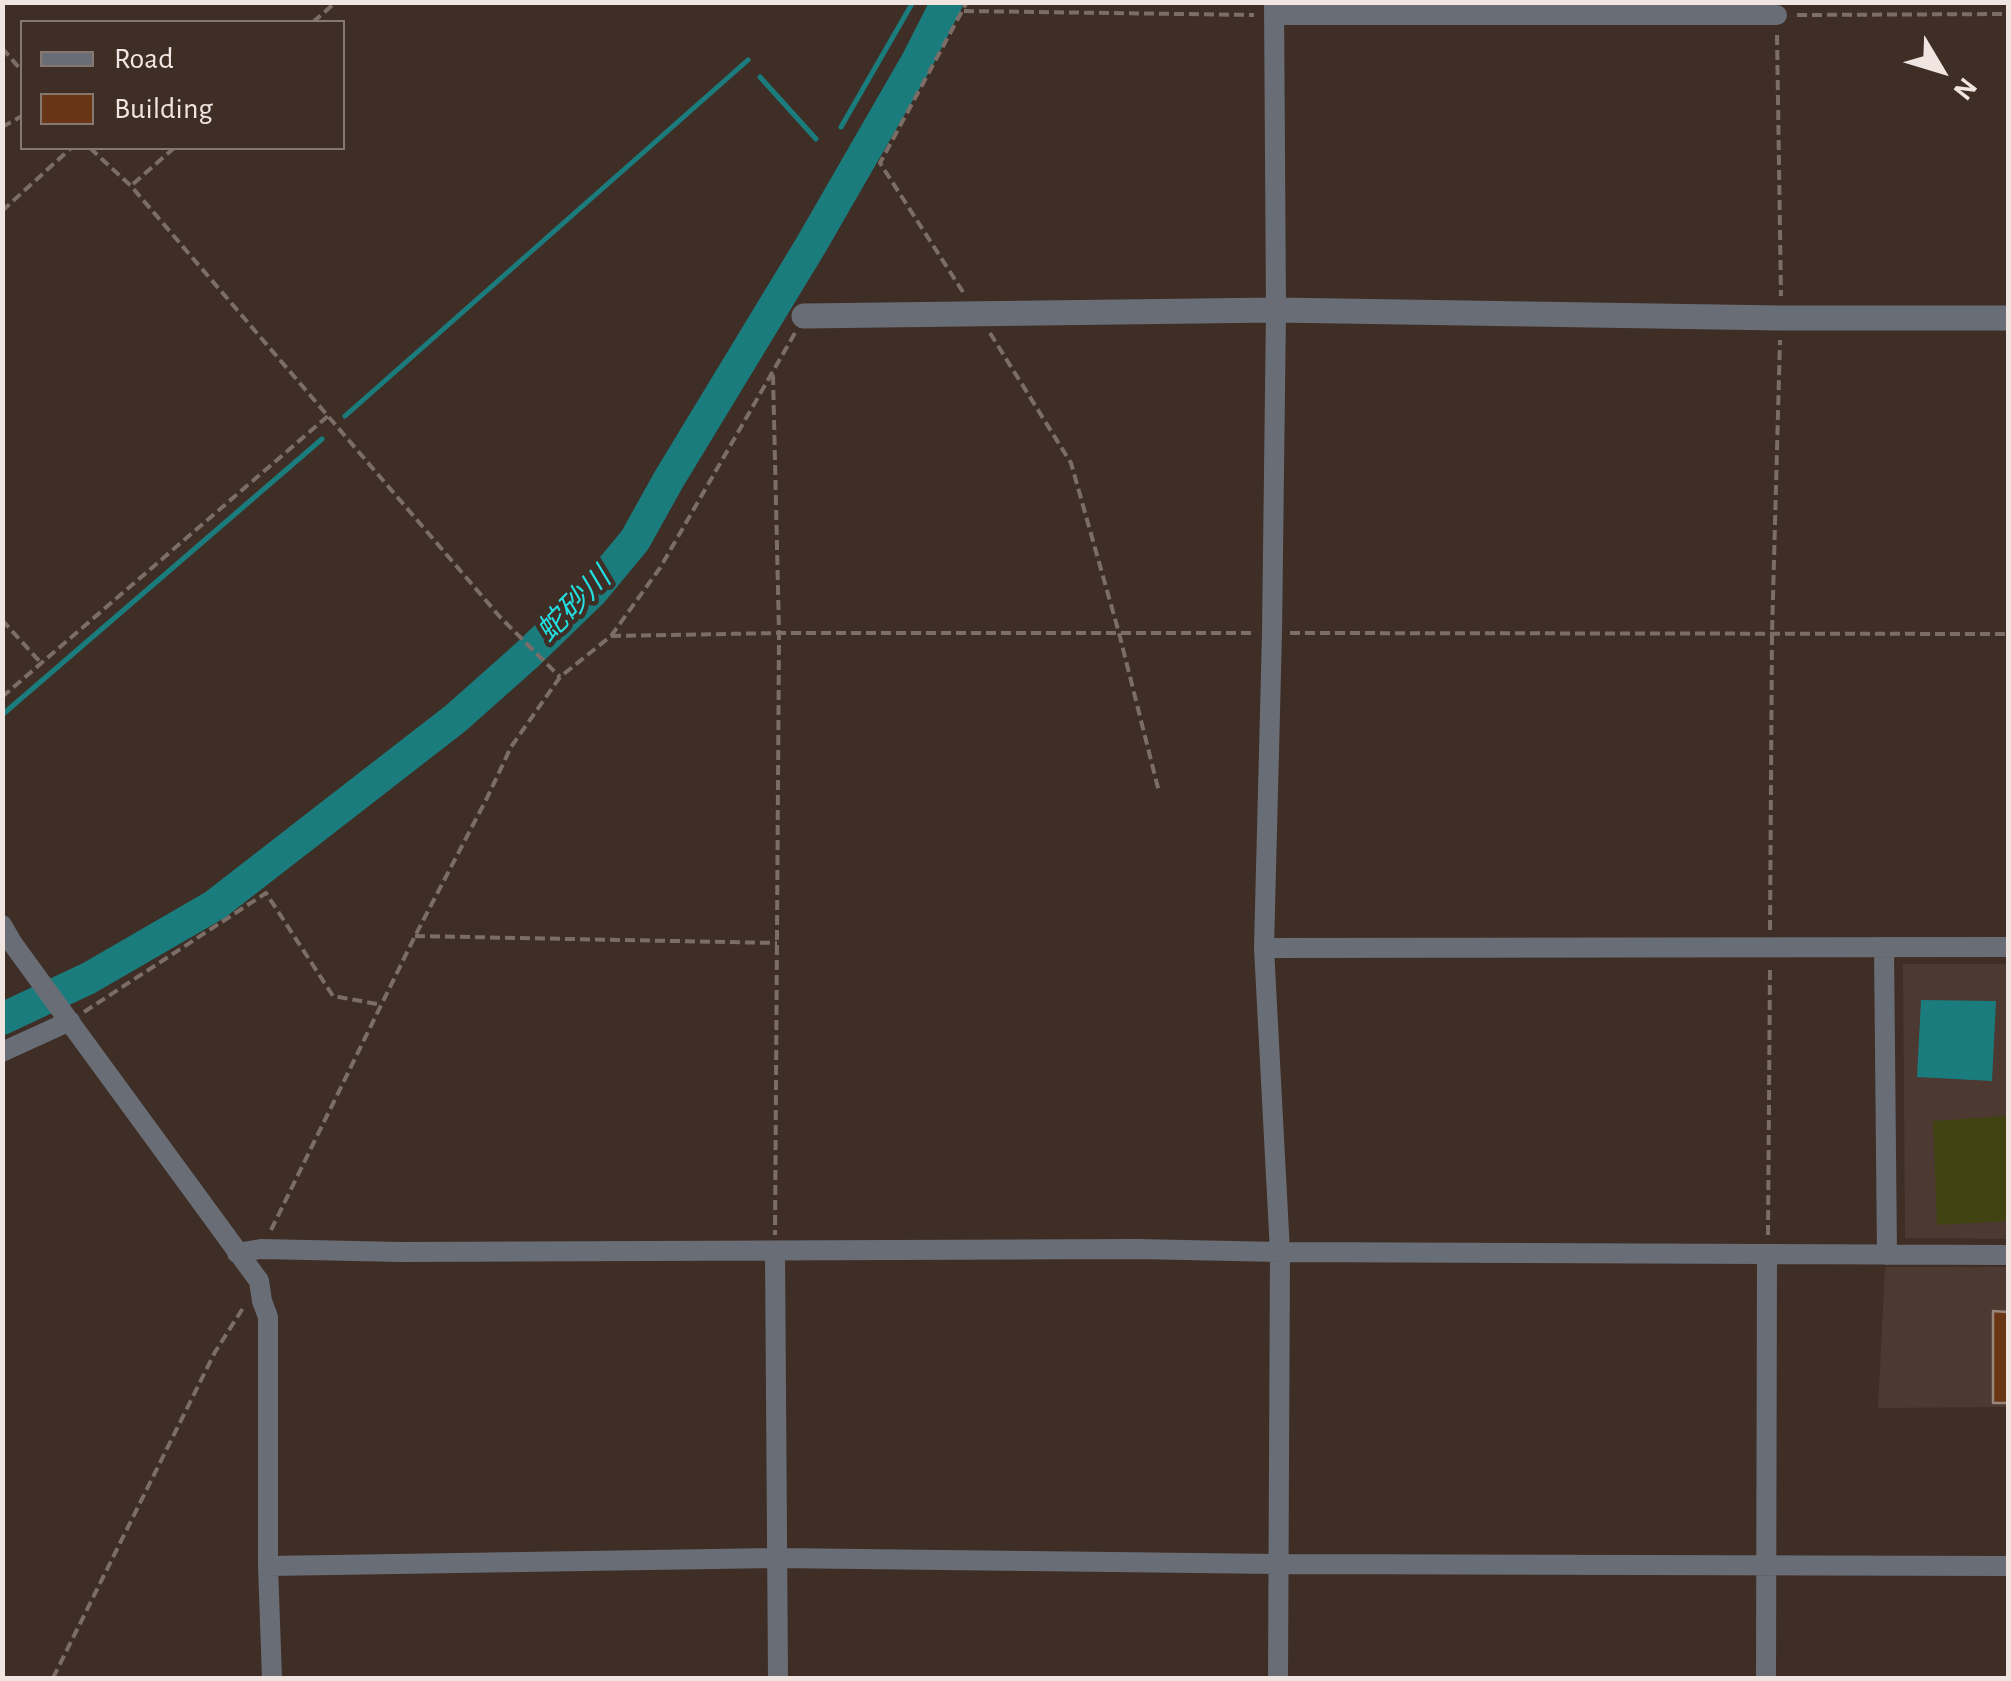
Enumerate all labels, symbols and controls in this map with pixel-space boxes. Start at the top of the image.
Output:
legend [20,20,345,150]
north arrow [1891,20,1991,120]
text: Road [114,44,174,74]
text: N [1948,72,1982,105]
text: Building [114,94,213,124]
water label: 蛇砂川 [529,560,619,650]

